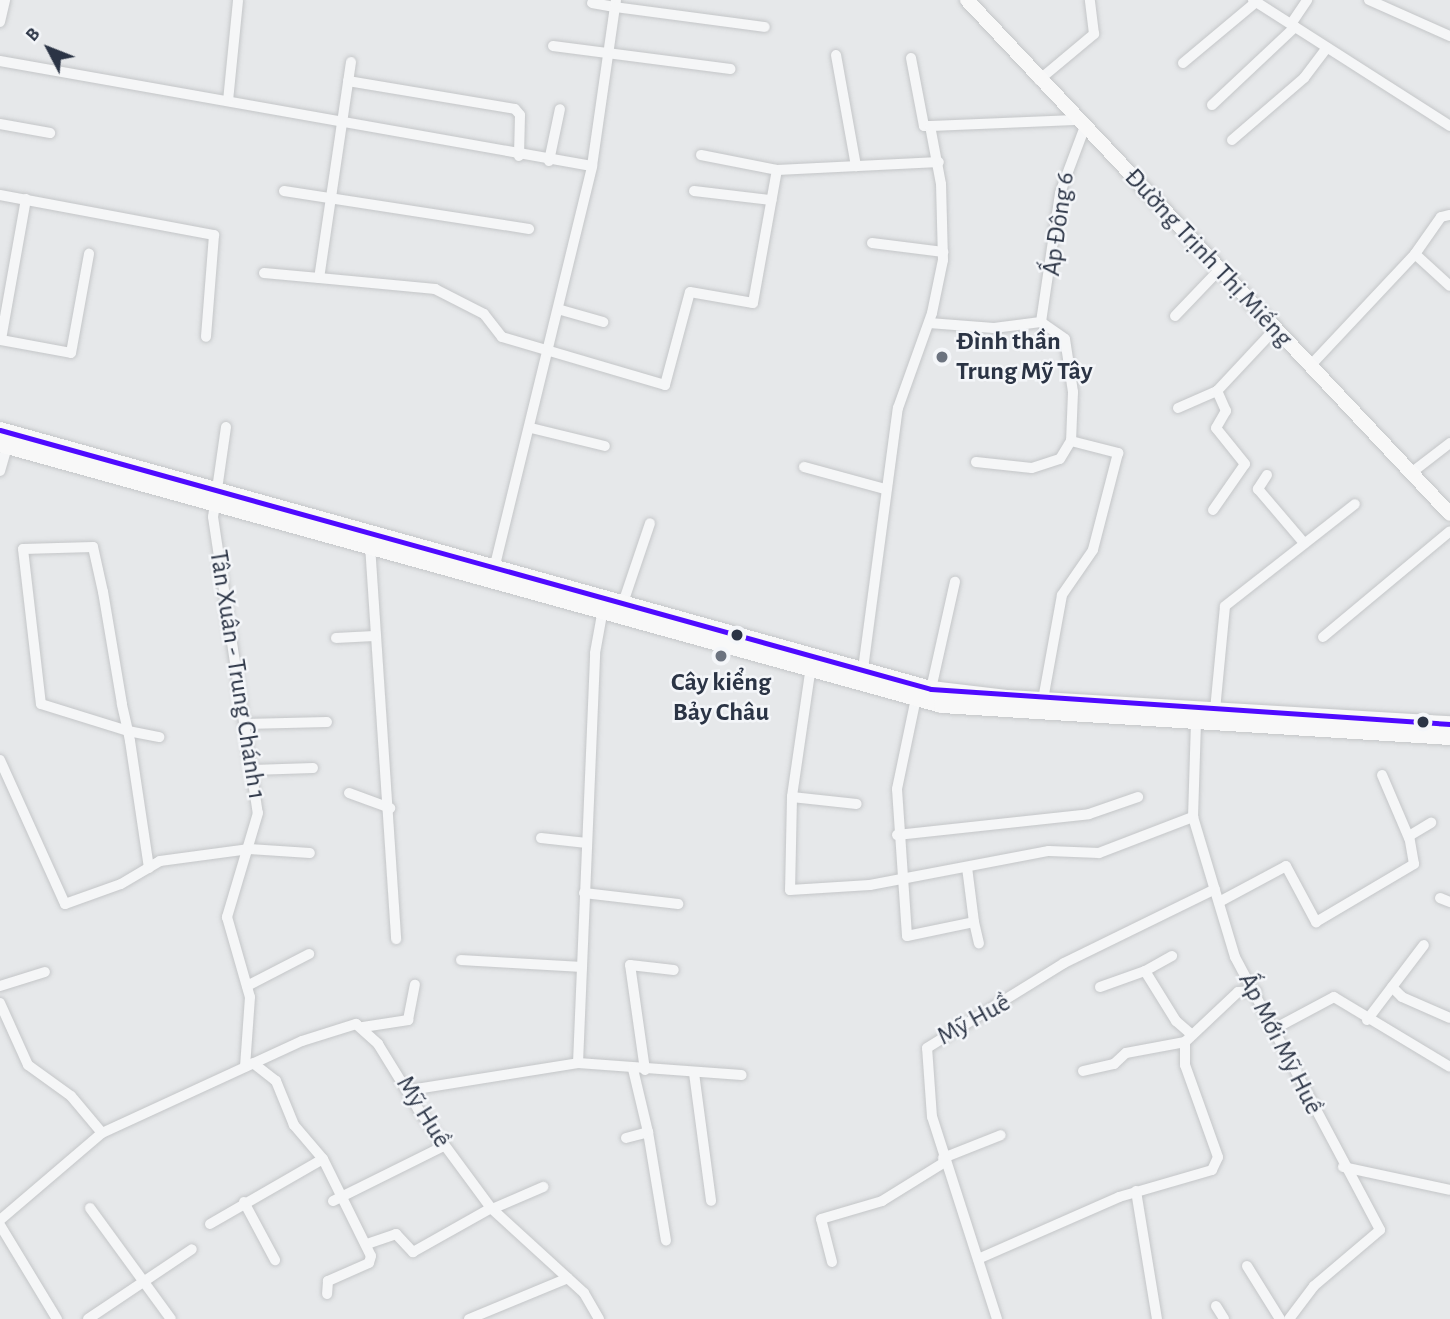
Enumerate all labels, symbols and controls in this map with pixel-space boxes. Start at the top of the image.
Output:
north arrow [14,14,84,84]
text: B [22,24,44,45]
street label: Đường Trịnh Thị Miếng [1117,162,1299,354]
street label: Ấp Đông 6 [1036,170,1082,278]
place label: Đình thần Trung Mỹ Tây [956,326,1092,388]
marker: Đình thần Trung Mỹ Tây [934,349,950,365]
street label: Tân Xuân - Trung Chánh 1 [202,548,272,802]
unlabelled marker [730,628,744,642]
marker: Cây kiểng Bảy Châu [713,648,729,664]
place label: Cây kiểng Bảy Châu [671,667,771,728]
unlabelled marker [1416,715,1430,729]
street label: Ấp Mới Mỹ Huề [1231,968,1329,1120]
street label: Mỹ Huề [932,987,1016,1053]
street label: Mỹ Huề [389,1070,457,1154]

